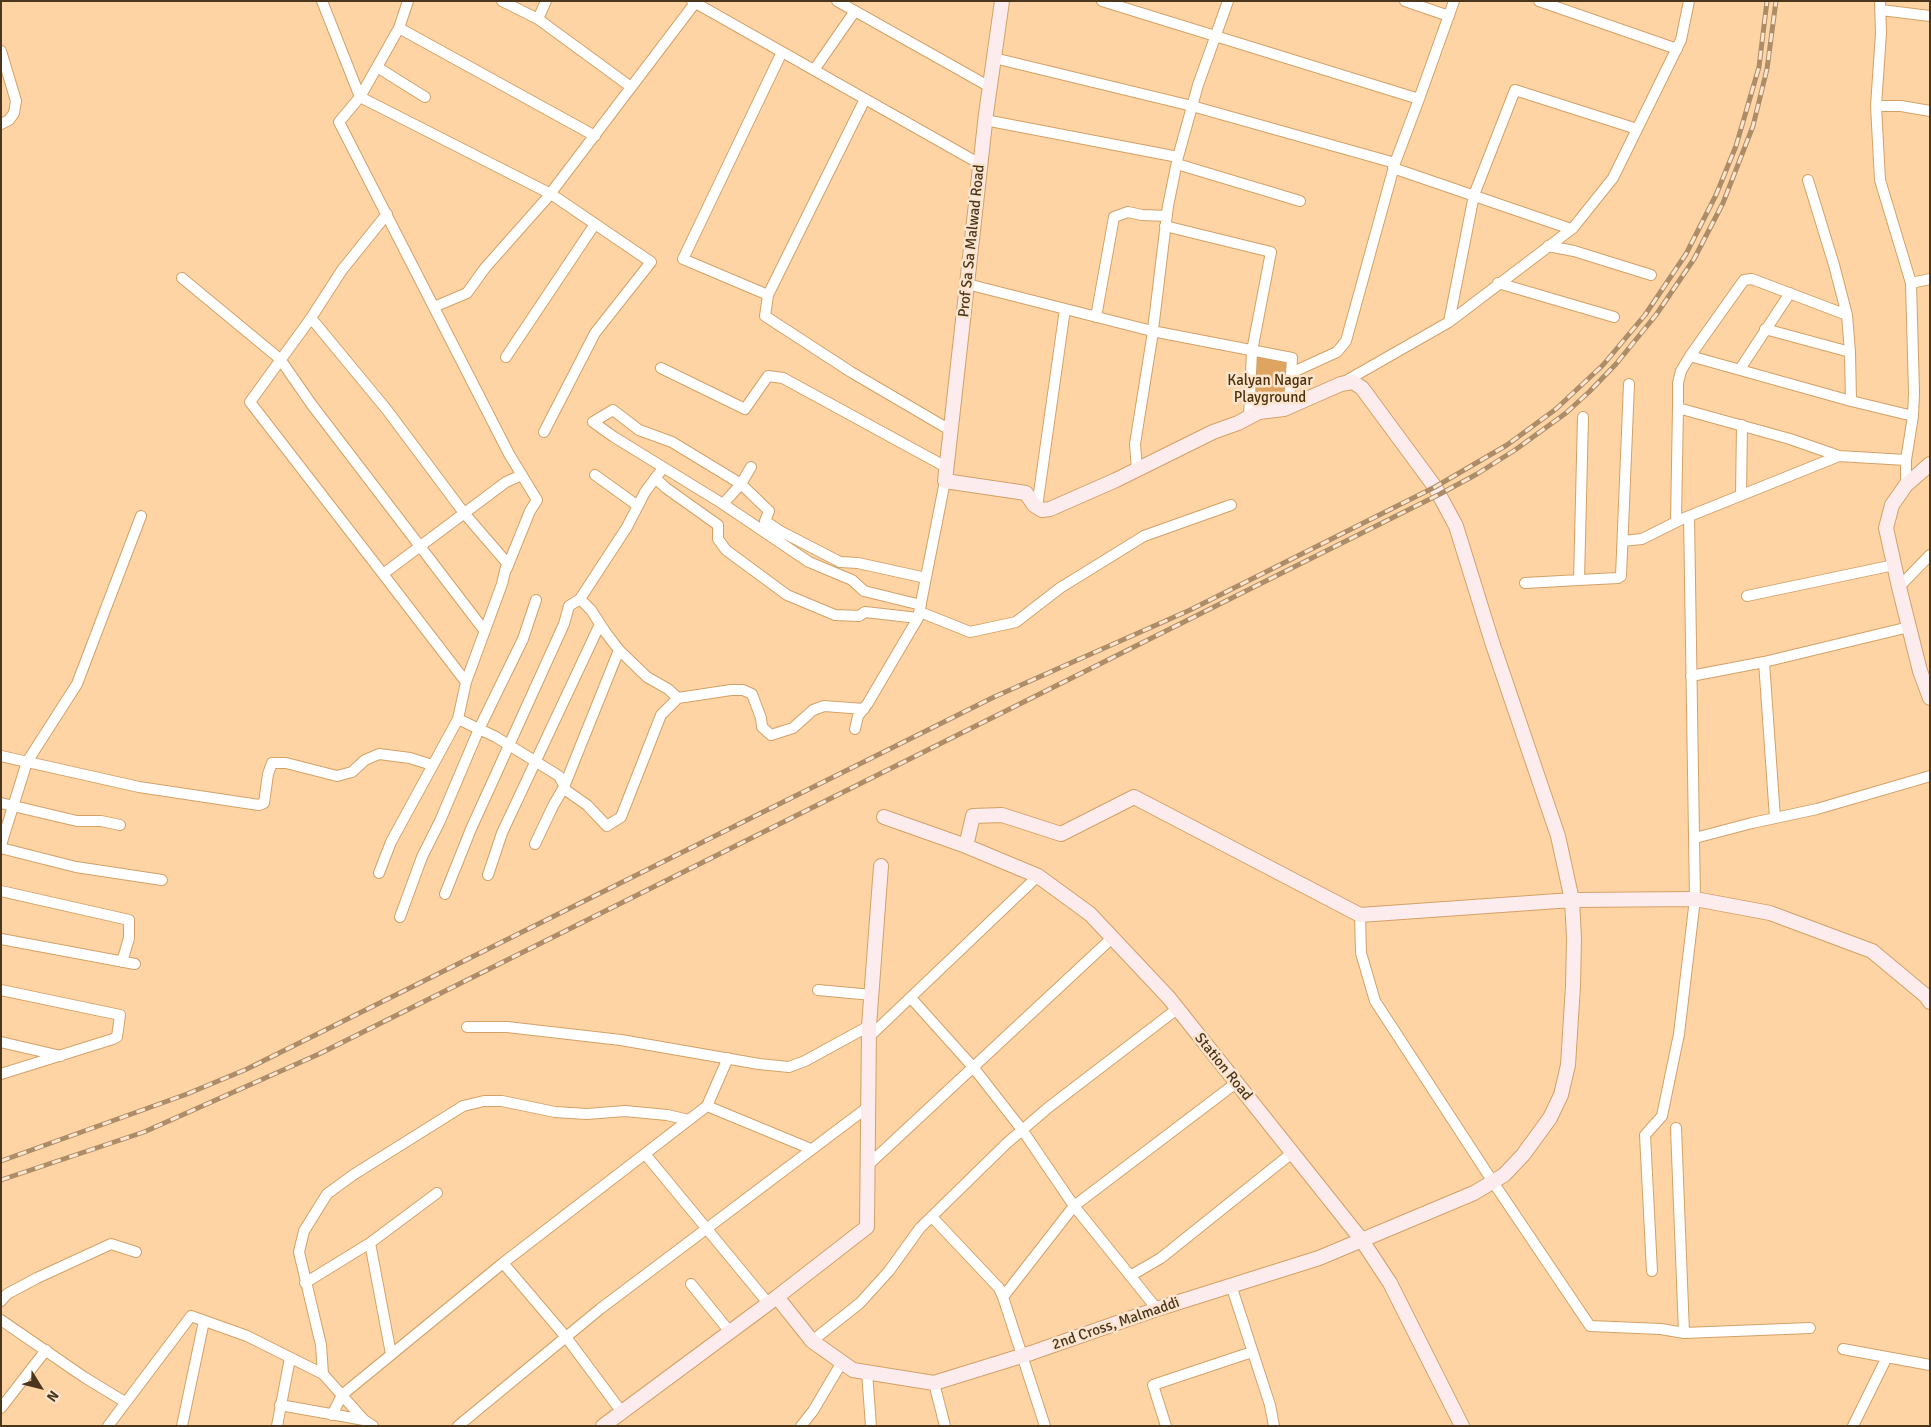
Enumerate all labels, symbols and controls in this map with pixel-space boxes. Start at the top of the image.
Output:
street label: Prof Sa Sa Malwad Road [955,164,989,318]
park label: Kalyan Nagar Playground [1227,372,1313,407]
street label: Station Road [1190,1030,1256,1104]
street label: 2nd Cross, Malmaddi [1050,1294,1182,1354]
north arrow [15,1362,65,1412]
text: N [43,1387,62,1405]

